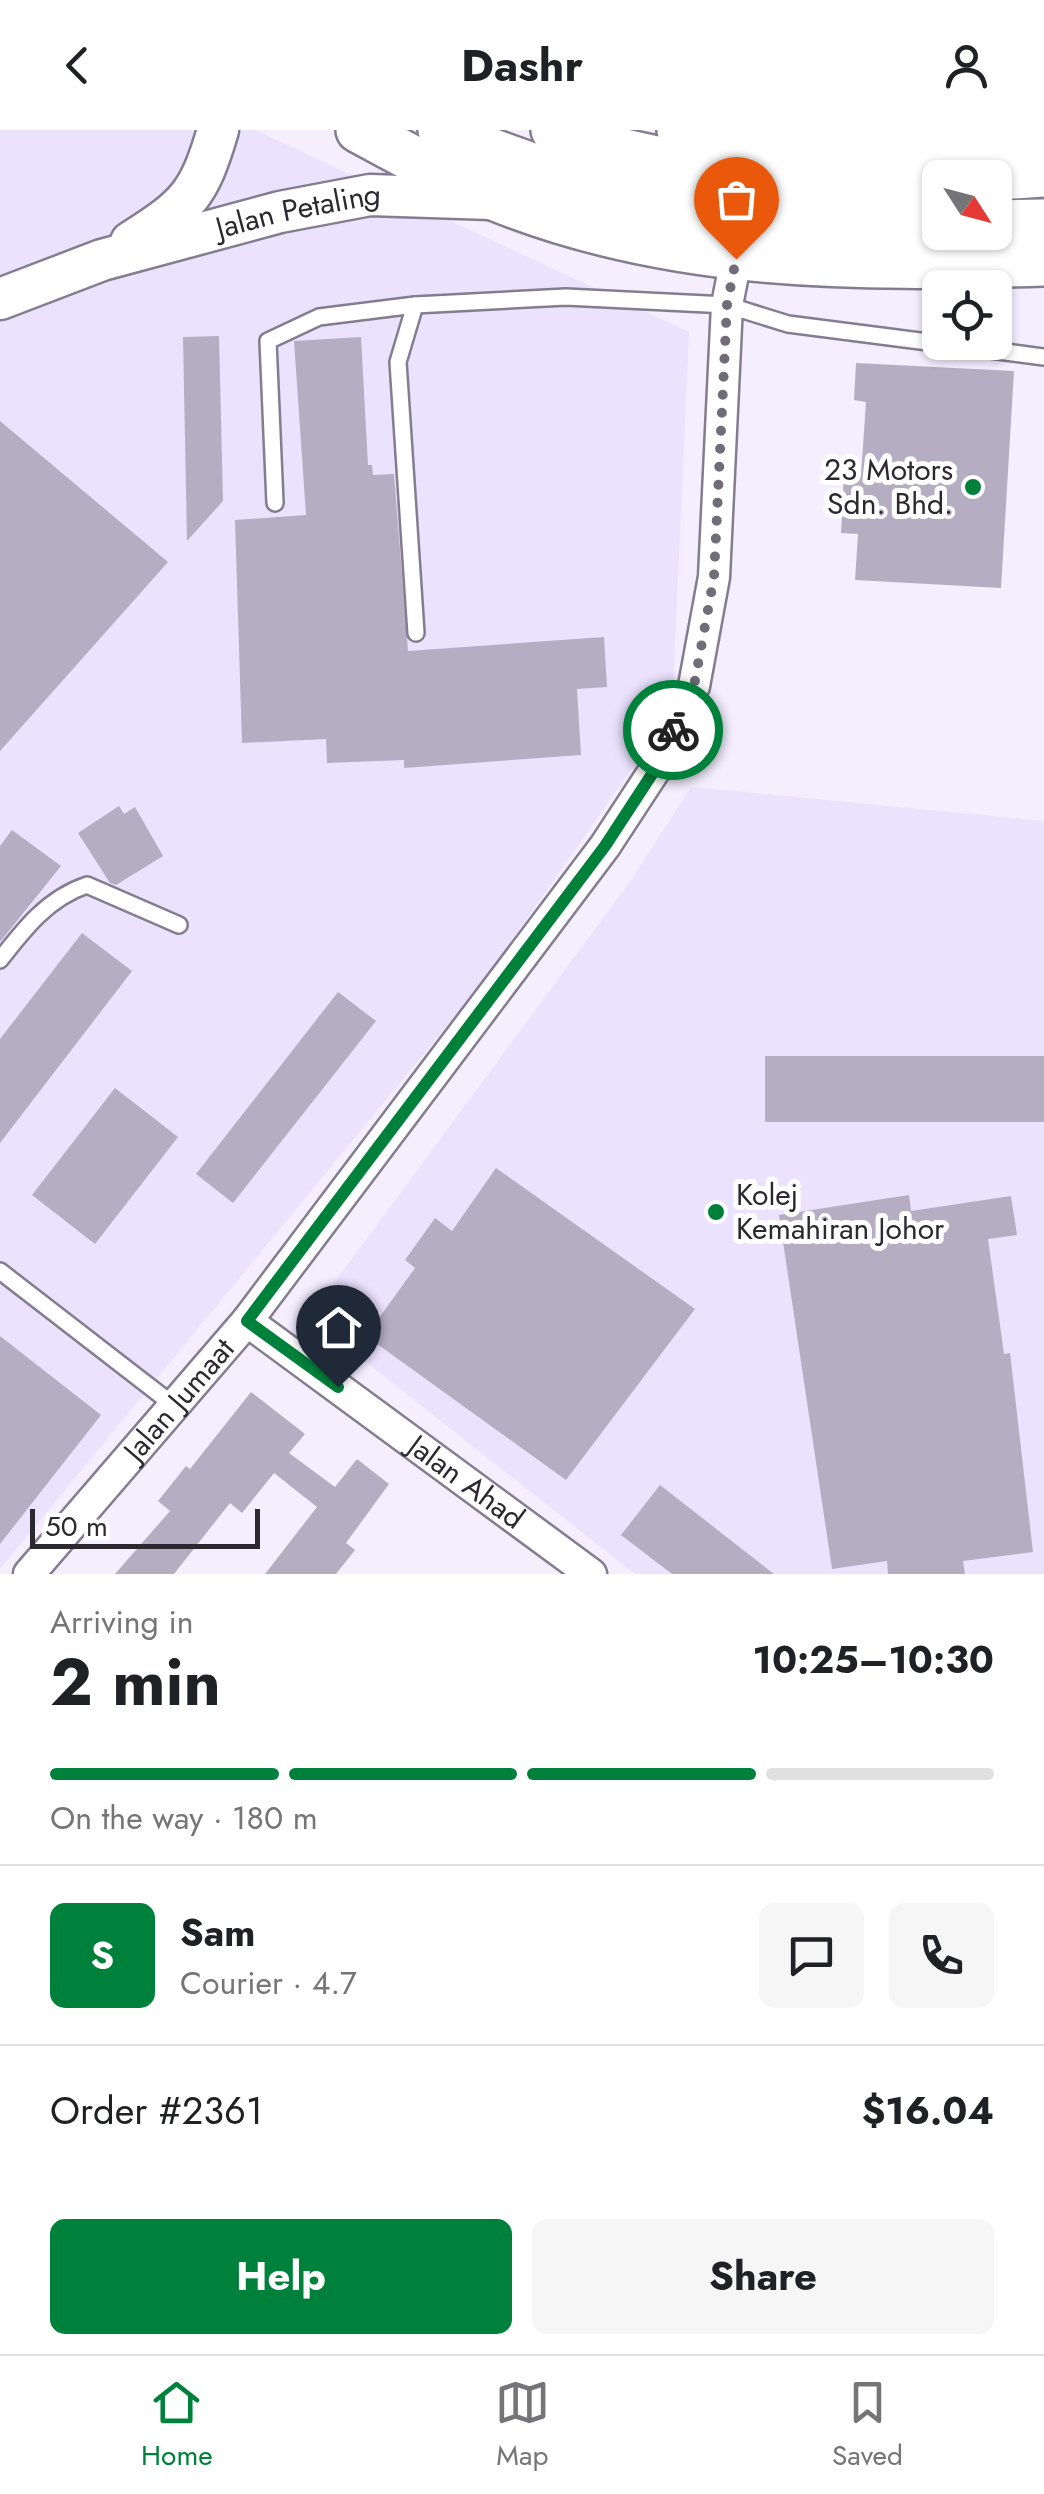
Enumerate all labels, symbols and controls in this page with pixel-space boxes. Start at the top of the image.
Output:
text: Dashr [461,33,583,98]
icon: back [50,38,105,93]
icon: person [939,38,994,93]
pin [694,157,779,260]
north arrow [922,160,1012,250]
map controls [922,160,1012,360]
icon: bag [709,172,764,227]
street label: Jalan Petaling [207,173,382,250]
button: locate [922,270,1012,360]
place label: 23 Motors Sdn. Bhd. [824,448,953,525]
marker: 23 Motors Sdn. Bhd. [962,476,984,498]
courier [623,680,723,780]
icon: bike [646,703,701,758]
place label: Kolej Kemahiran Johor [736,1173,945,1250]
marker: Kolej Kemahiran Johor [705,1201,727,1223]
pin [296,1285,381,1388]
icon: home [311,1300,366,1355]
street label: Jalan Jumaat [111,1328,245,1473]
street label: Jalan Ahad [396,1422,533,1539]
scale bar [30,1504,260,1548]
text: 50 m [45,1506,108,1547]
text: Arriving in [50,1599,194,1645]
text: 10:25–10:30 [753,1632,994,1687]
text: 2 min [50,1635,221,1729]
text: On the way · 180 m [50,1795,318,1841]
button: chat [759,1903,864,2008]
button: phone [889,1903,994,2008]
text: Sam [180,1905,255,1960]
text: S [91,1928,114,1983]
text: Courier · 4.7 [180,1960,357,2006]
text: Order #2361 [50,2083,263,2138]
text: $16.04 [862,2083,994,2138]
button: Help [50,2219,512,2334]
button: Share [532,2219,994,2334]
tab: Home [141,2375,213,2476]
tab: Map [495,2375,550,2476]
tab: Saved [832,2375,903,2476]

